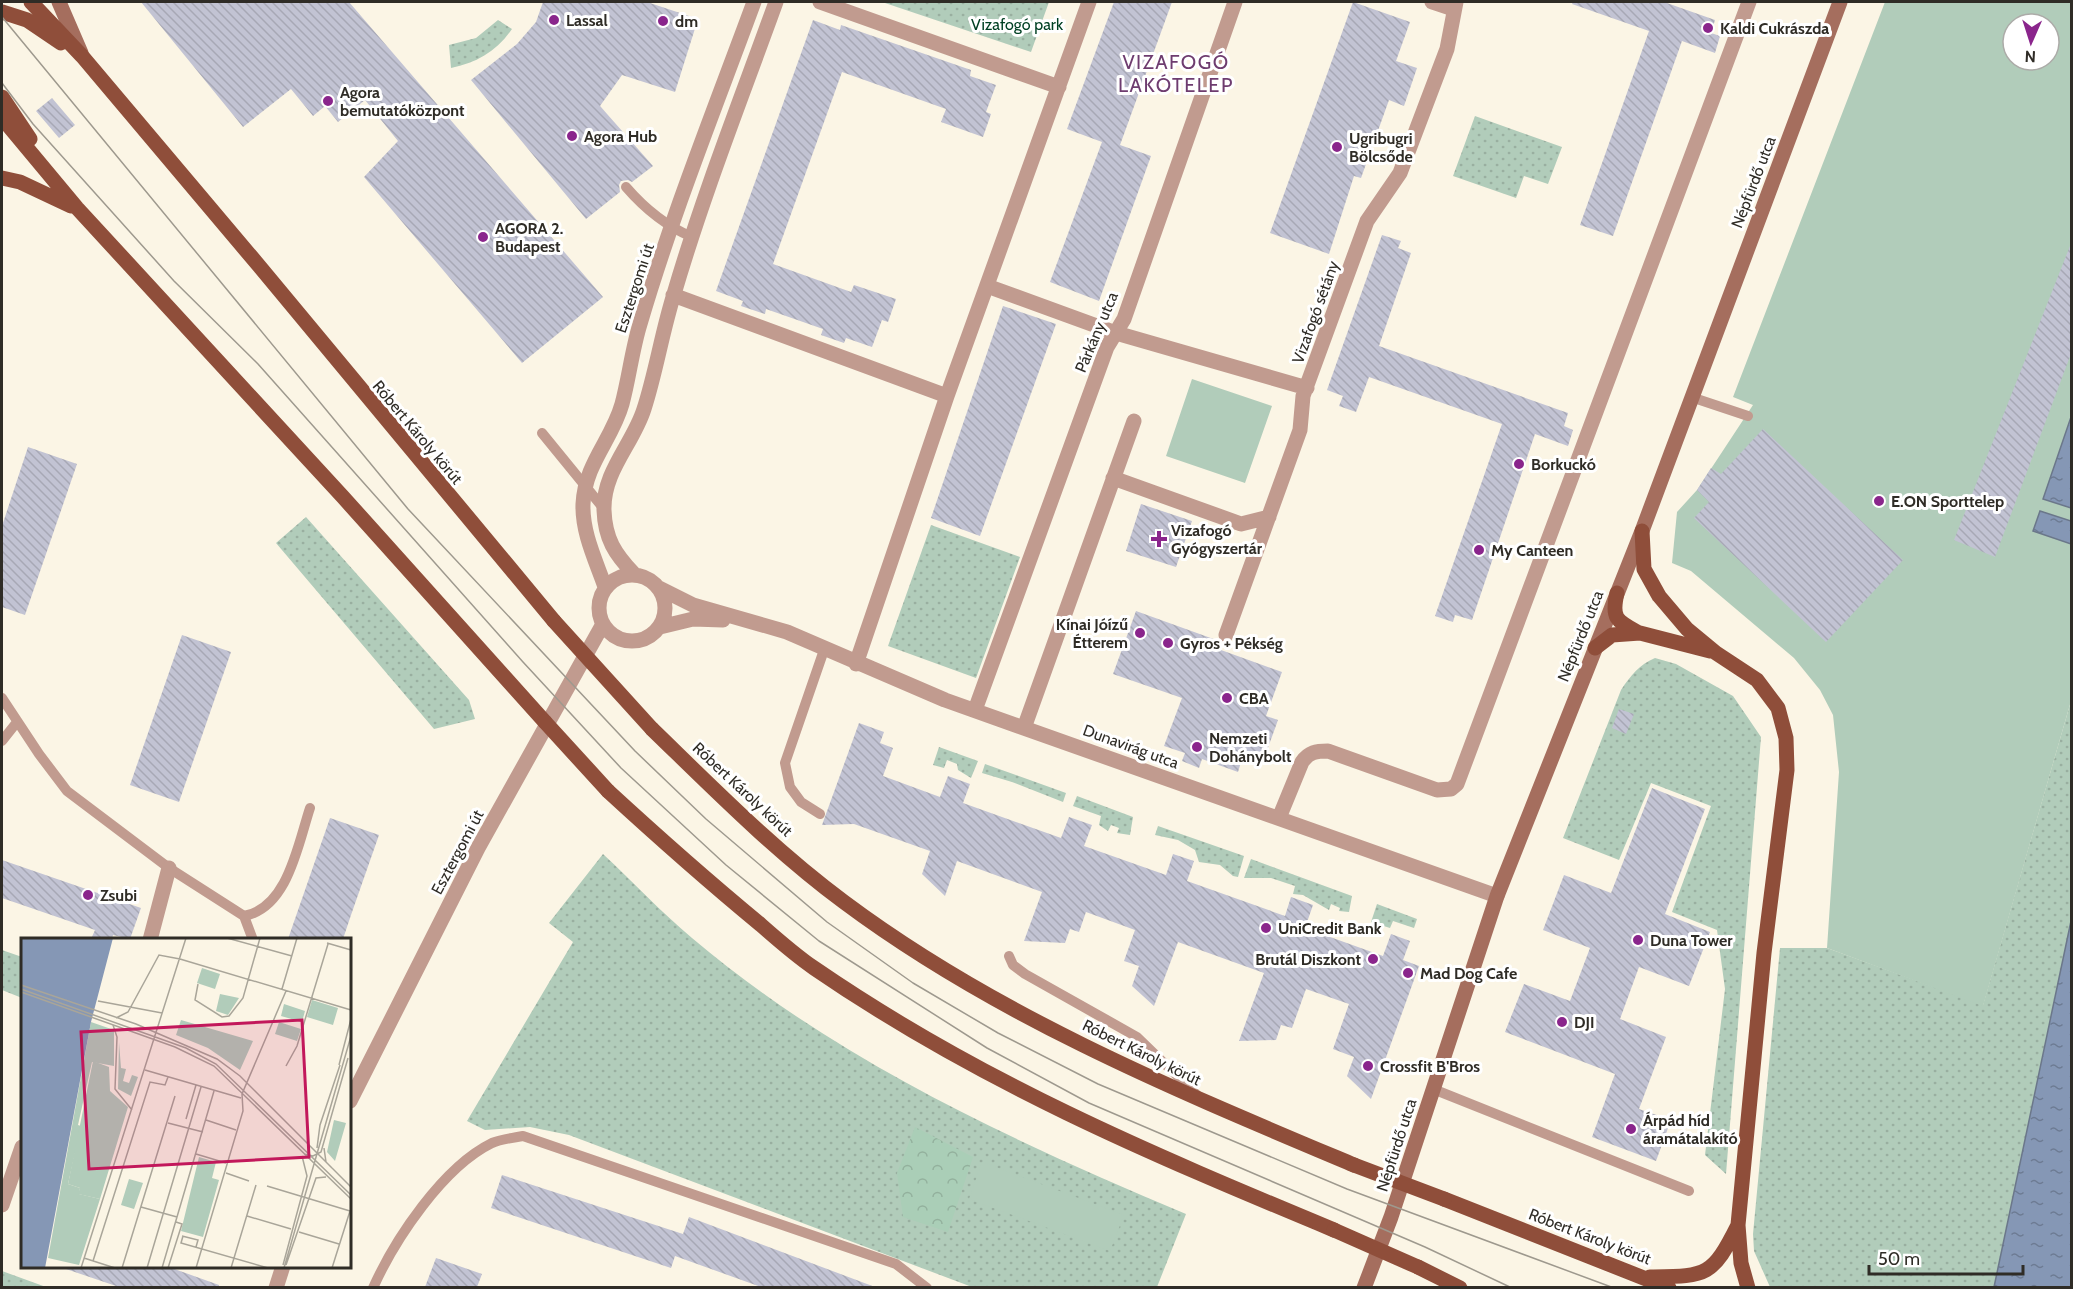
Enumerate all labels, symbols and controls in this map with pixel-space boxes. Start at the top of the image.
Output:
place label: Lassal [566,11,608,30]
place label: dm [675,12,698,31]
north arrow [2001,12,2061,72]
marker: Lassal [547,13,561,27]
marker: dm [656,14,670,28]
park label: Vizafogó park [971,15,1064,34]
place label: Kaldi Cukrászda [1720,19,1829,38]
marker: Kaldi Cukrászda [1701,21,1715,35]
text: N [2024,47,2036,66]
district label: VIZAFOGÓ LAKÓTELEP [1118,50,1234,97]
place label: Agora bemutatóközpont [340,83,465,120]
marker: Agora bemutatóközpont [321,94,335,108]
place label: Agora Hub [584,127,657,146]
marker: Agora Hub [565,129,579,143]
place label: Ugribugri Bölcsőde [1349,129,1413,166]
street label: Népfürdő utca [1727,133,1780,231]
marker: Ugribugri Bölcsőde [1330,140,1344,154]
place label: AGORA 2. Budapest [495,219,563,256]
marker: AGORA 2. Budapest [476,230,490,244]
street label: Esztergomi út [611,240,658,335]
street label: Vizafogó sétány [1288,258,1343,366]
street label: Párkány utca [1071,289,1122,375]
street label: Róbert Károly körút [369,377,467,488]
place label: Borkuckó [1531,455,1596,474]
marker: Borkuckó [1512,457,1526,471]
place label: E.ON Sporttelep [1891,492,2004,511]
marker: E.ON Sporttelep [1872,494,1886,508]
place label: Vizafogó Gyógyszertár [1171,521,1263,558]
marker: Vizafogó Gyógyszertár [1152,532,1166,546]
place label: My Canteen [1491,541,1573,560]
marker: My Canteen [1472,543,1486,557]
street label: Népfürdő utca [1554,588,1607,684]
place label: Kínai Jóízű Étterem [1056,615,1128,652]
marker: Kínai Jóízű Étterem [1133,626,1147,640]
place label: Gyros + Pékség [1180,634,1283,653]
marker: Gyros + Pékség [1161,636,1175,650]
place label: CBA [1239,689,1269,708]
marker: CBA [1220,691,1234,705]
street label: Dunavirág utca [1080,720,1182,773]
place label: Nemzeti Dohánybolt [1209,729,1292,766]
street label: Róbert Károly körút [689,738,797,841]
marker: Nemzeti Dohánybolt [1190,740,1204,754]
street label: Esztergomi út [427,806,488,898]
place label: Zsubi [100,886,137,905]
marker: Zsubi [81,888,95,902]
place label: UniCredit Bank [1278,919,1382,938]
marker: UniCredit Bank [1259,921,1273,935]
place label: Duna Tower [1650,931,1733,950]
marker: Duna Tower [1631,933,1645,947]
inset map [21,938,351,1268]
place label: Brutál Diszkont [1255,950,1361,969]
marker: Brutál Diszkont [1366,952,1380,966]
place label: Mad Dog Cafe [1420,964,1517,983]
marker: Mad Dog Cafe [1401,966,1415,980]
place label: DJI [1574,1013,1595,1032]
marker: DJI [1555,1015,1569,1029]
street label: Róbert Károly körút [1079,1016,1205,1090]
place label: Crossfit B'Bros [1380,1057,1480,1076]
marker: Crossfit B'Bros [1361,1059,1375,1073]
street label: Népfürdő utca [1373,1096,1421,1194]
place label: Árpád híd áramátalakító [1643,1111,1738,1148]
marker: Árpád híd áramátalakító [1624,1122,1638,1136]
street label: Róbert Károly körút [1526,1204,1654,1269]
scale bar [1869,1238,2024,1276]
text: 50 m [1878,1248,1920,1270]

